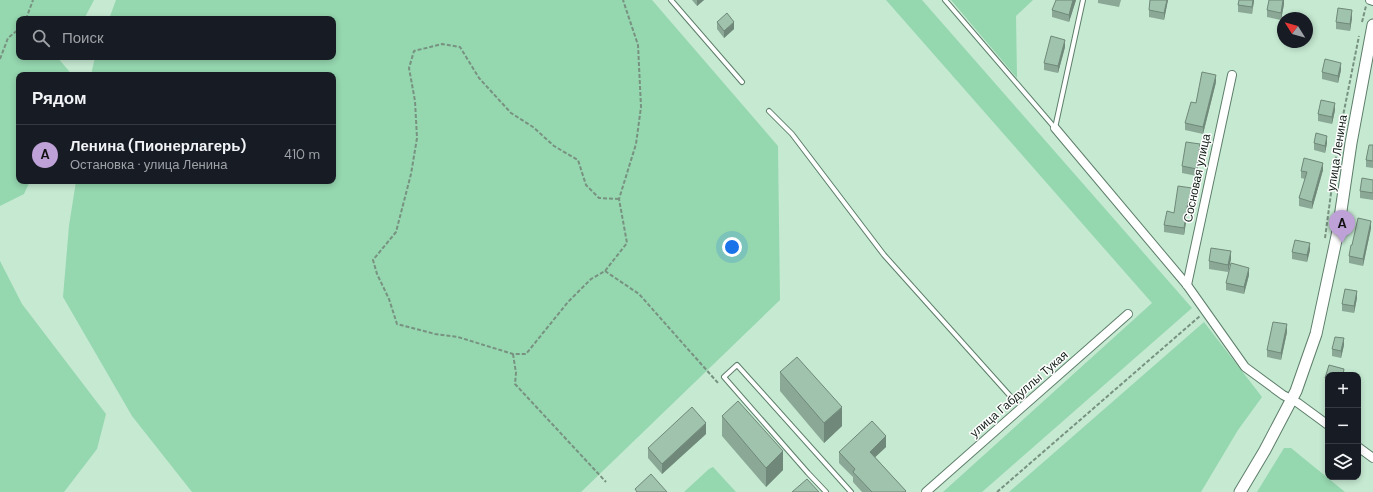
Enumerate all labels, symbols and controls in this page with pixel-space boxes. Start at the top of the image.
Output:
north arrow [1277,12,1313,48]
search box [16,16,336,60]
icon: search [30,27,52,49]
text: Поиск [62,28,104,48]
text: Рядом [32,87,87,109]
street label: улица Ленина [1323,113,1351,192]
street label: Сосновая улица [1180,132,1214,224]
text: Ленина (Пионерлагерь) [70,136,246,156]
text: A [40,146,50,163]
text: 410 m [284,146,320,163]
text: Остановка · улица Ленина [70,156,227,173]
pin: A [1329,210,1355,243]
your location [722,237,742,257]
street label: улица Габдуллы Тукая [967,347,1071,441]
map controls [1325,372,1361,480]
button: + [1325,372,1361,408]
button: − [1325,408,1361,444]
button: layers [1325,444,1361,480]

